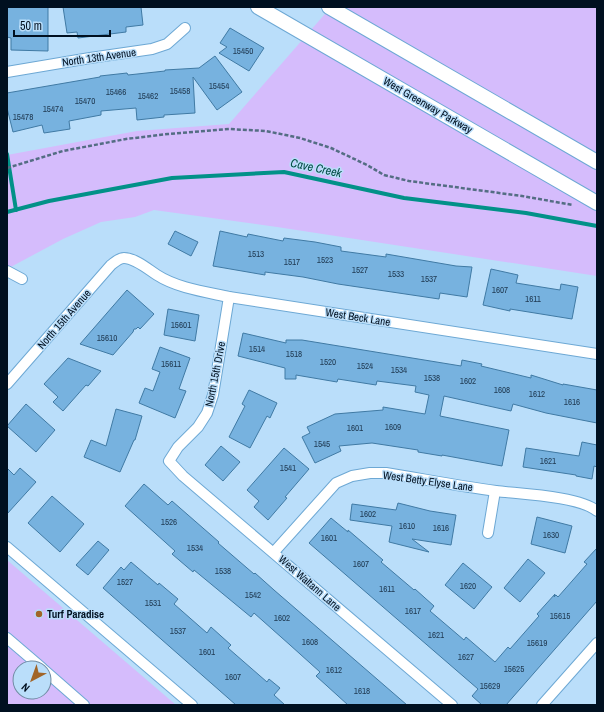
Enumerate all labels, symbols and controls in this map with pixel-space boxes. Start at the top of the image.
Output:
scale bar [14,12,110,38]
text: 50 m [20,18,42,34]
street label: North 13th Avenue [61,45,137,69]
house number: 15450 [233,45,253,57]
street label: West Greenway Parkway [381,74,476,137]
house number: 15454 [209,80,229,92]
house number: 15458 [170,85,190,97]
house number: 15466 [106,86,126,98]
house number: 15462 [138,90,158,102]
house number: 15470 [75,95,95,107]
house number: 15474 [43,103,63,115]
house number: 15478 [13,111,33,123]
water label: Cave Creek [289,155,344,181]
house number: 1513 [248,248,264,260]
house number: 1523 [317,254,333,266]
house number: 1517 [284,256,300,268]
house number: 1527 [352,264,368,276]
house number: 1533 [388,268,404,280]
house number: 1537 [421,273,437,285]
house number: 1607 [492,284,508,296]
street label: North 15th Avenue [34,286,94,352]
house number: 1611 [525,293,541,305]
street label: West Beck Lane [325,305,391,329]
house number: 15601 [171,319,191,331]
house number: 15610 [97,332,117,344]
street label: North 15th Drive [202,340,228,408]
house number: 1514 [249,343,265,355]
house number: 1518 [286,348,302,360]
house number: 1520 [320,356,336,368]
house number: 15611 [161,358,181,370]
house number: 1524 [357,360,373,372]
house number: 1534 [391,364,407,376]
house number: 1538 [424,372,440,384]
house number: 1602 [460,375,476,387]
house number: 1608 [494,384,510,396]
house number: 1612 [529,388,545,400]
house number: 1616 [564,396,580,408]
house number: 1609 [385,421,401,433]
house number: 1601 [347,422,363,434]
house number: 1545 [314,438,330,450]
house number: 1621 [540,455,556,467]
house number: 1541 [280,462,296,474]
street label: West Betty Elyse Lane [382,468,474,494]
house number: 1602 [360,508,376,520]
house number: 1526 [161,516,177,528]
house number: 1610 [399,520,415,532]
house number: 1616 [433,522,449,534]
house number: 1630 [543,529,559,541]
house number: 1601 [321,532,337,544]
house number: 1534 [187,542,203,554]
street label: West Waltann Lane [276,552,344,614]
house number: 1607 [353,558,369,570]
house number: 1538 [215,565,231,577]
house number: 1527 [117,576,133,588]
house number: 1620 [460,580,476,592]
house number: 1611 [379,583,395,595]
house number: 1542 [245,589,261,601]
house number: 1531 [145,597,161,609]
house number: 1617 [405,605,421,617]
place label: Turf Paradise [47,607,104,621]
marker: Turf Paradise [34,609,44,619]
house number: 15615 [550,610,570,622]
house number: 1602 [274,612,290,624]
house number: 1537 [170,625,186,637]
house number: 1621 [428,629,444,641]
house number: 1608 [302,636,318,648]
house number: 15619 [527,637,547,649]
house number: 1601 [199,646,215,658]
house number: 1627 [458,651,474,663]
north arrow [12,660,52,700]
house number: 15625 [504,663,524,675]
house number: 1612 [326,664,342,676]
house number: 1607 [225,671,241,683]
text: N [18,680,32,695]
house number: 15629 [480,680,500,692]
house number: 1618 [354,685,370,697]

